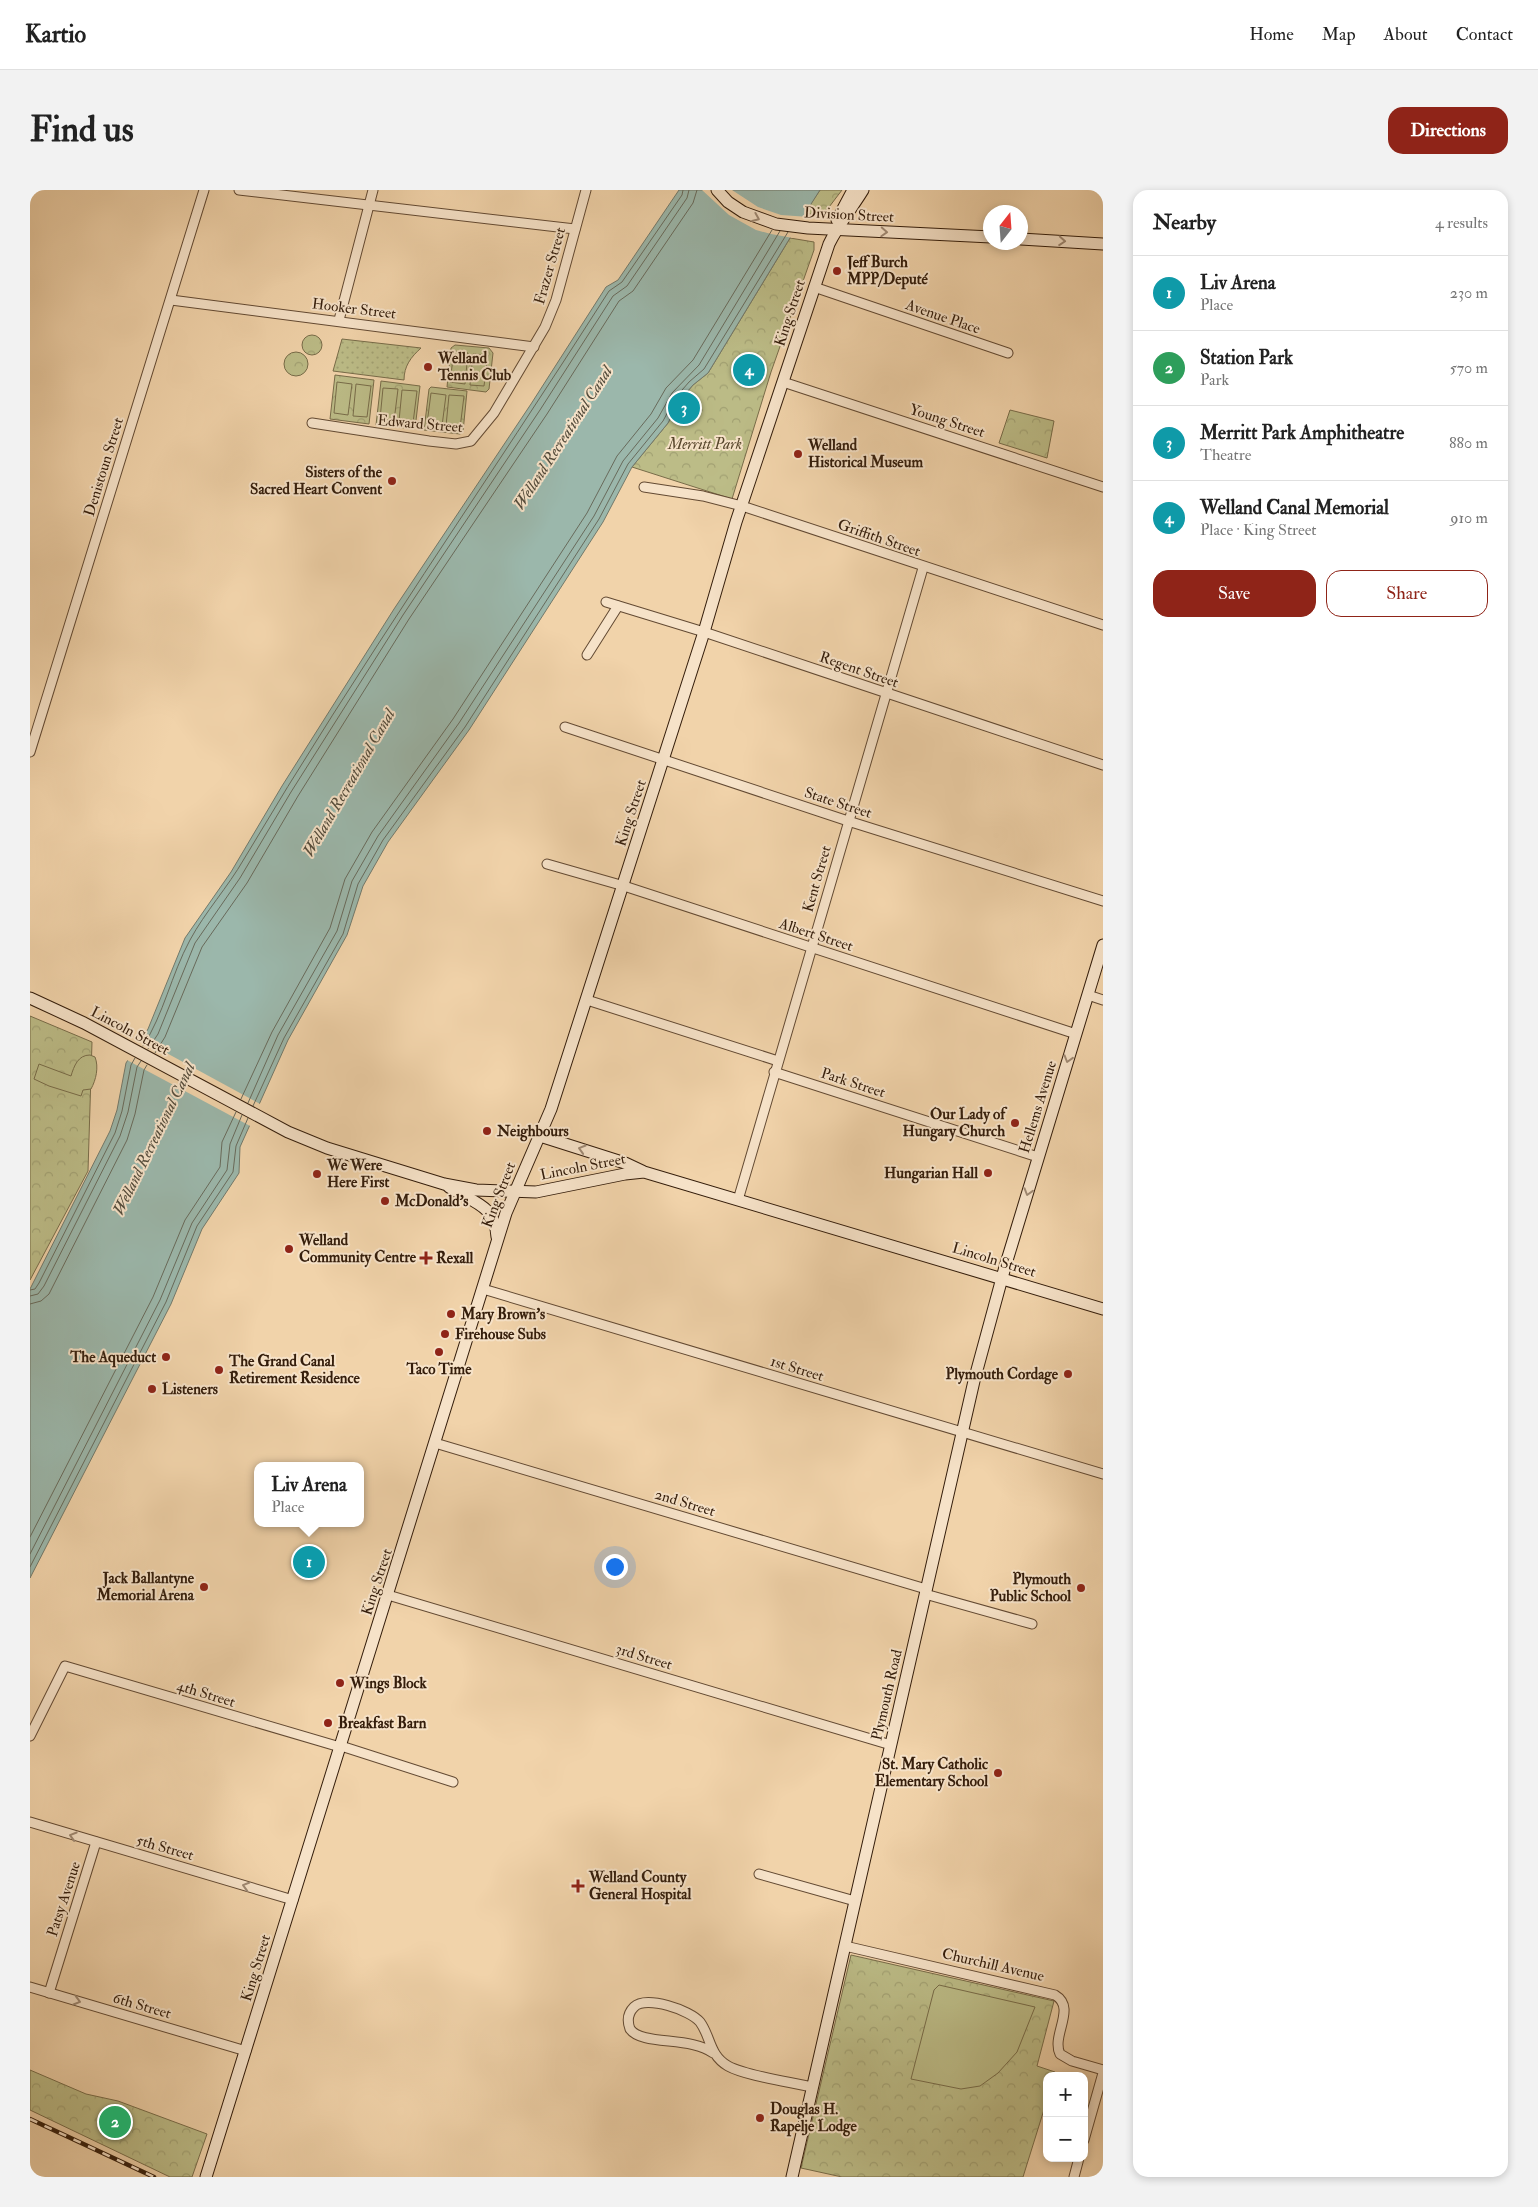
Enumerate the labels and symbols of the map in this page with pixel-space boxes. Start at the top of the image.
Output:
street label: Division Street [804,203,895,227]
north arrow [983,205,1028,250]
one-way arrow [751,211,760,222]
street label: Frazer Street [530,225,570,307]
one-way arrow [881,226,889,237]
one-way arrow [1058,236,1066,247]
place label: Jeff Burch MPP/Deputé [846,253,929,290]
marker: Jeff Burch MPP/Deputé [831,265,843,277]
street label: King Street [770,277,810,349]
street label: Hooker Street [311,294,397,324]
street label: Avenue Place [902,295,983,339]
place label: Welland Tennis Club [437,349,512,385]
pin: 4 [733,351,765,389]
marker: Welland Tennis Club [422,361,434,373]
water label: Welland Recreational Canal [509,362,618,513]
pin: 3 [668,389,700,427]
street label: Young Street [907,400,987,442]
street label: Edward Street [376,411,464,437]
street label: Denistoun Street [80,415,128,519]
park label: Merritt Park [667,435,742,454]
place label: Welland Historical Museum [807,436,923,472]
marker: Welland Historical Museum [792,448,804,460]
place label: Sisters of the Sacred Heart Convent [250,463,383,499]
marker: Sisters of the Sacred Heart Convent [386,475,398,487]
street label: Griffith Street [835,515,923,561]
street label: Regent Street [817,648,901,692]
water label: Welland Recreational Canal [299,705,400,860]
street label: King Street [611,777,651,849]
street label: State Street [802,783,874,823]
street label: Kent Street [798,843,836,914]
street label: Albert Street [776,914,856,956]
street label: Lincoln Street [87,1002,173,1060]
one-way arrow [1064,1054,1074,1062]
water label: Welland Recreational Canal [108,1058,200,1218]
street label: Hellems Avenue [1015,1058,1061,1156]
street label: Park Street [818,1064,888,1102]
place label: Our Lady of Hungary Church [903,1105,1008,1142]
marker: Our Lady of Hungary Church [1009,1117,1021,1129]
place label: Neighbours [496,1122,569,1142]
marker: Neighbours [481,1125,493,1137]
one-way arrow [578,1145,586,1155]
street label: Lincoln Street [539,1149,627,1185]
place label: We Were Here First [326,1156,389,1192]
street label: King Street [478,1159,520,1231]
place label: Hungarian Hall [884,1164,978,1184]
marker: Hungarian Hall [982,1167,994,1179]
marker: We Were Here First [311,1168,323,1180]
one-way arrow [1023,1187,1033,1196]
place label: McDonald's [394,1192,468,1211]
marker: McDonald's [379,1195,391,1207]
place label: Welland Community Centre [298,1231,417,1268]
street label: Lincoln Street [950,1238,1038,1282]
marker: Welland Community Centre [283,1243,295,1255]
place label: Rexall [436,1249,474,1268]
marker: Rexall [420,1252,432,1264]
place label: Mary Brown's [460,1305,545,1325]
marker: Mary Brown's [445,1308,457,1320]
place label: Firehouse Subs [455,1325,546,1344]
marker: Firehouse Subs [439,1328,451,1340]
marker: Taco Time [433,1346,445,1358]
place label: The Aqueduct [69,1348,156,1368]
marker: The Aqueduct [160,1351,172,1363]
place label: The Grand Canal Retirement Residence [228,1352,360,1388]
street label: 1st Street [768,1352,826,1386]
place label: Taco Time [406,1360,472,1379]
marker: The Grand Canal Retirement Residence [213,1364,225,1376]
place label: Plymouth Cordage [946,1365,1059,1385]
marker: Plymouth Cordage [1062,1368,1074,1380]
place label: Listeners [162,1380,218,1399]
marker: Listeners [146,1383,158,1395]
street label: 2nd Street [653,1485,718,1521]
pin: 1 [293,1543,325,1581]
street label: King Street [357,1546,397,1618]
your location [602,1554,628,1580]
place label: Jack Ballantyne Memorial Arena [96,1569,195,1605]
place label: Plymouth Public School [990,1570,1071,1606]
marker: Jack Ballantyne Memorial Arena [198,1581,210,1593]
marker: Plymouth Public School [1075,1582,1087,1594]
street label: 3rd Street [614,1639,675,1675]
street label: Plymouth Road [867,1647,907,1742]
place label: Wings Block [349,1674,427,1694]
street label: 4th Street [174,1676,238,1712]
marker: Wings Block [334,1677,346,1689]
place label: Breakfast Barn [338,1714,427,1733]
marker: Breakfast Barn [322,1717,334,1729]
place label: St. Mary Catholic Elementary School [875,1755,989,1792]
marker: St. Mary Catholic Elementary School [992,1767,1004,1779]
one-way arrow [70,1831,78,1841]
street label: 5th Street [134,1831,196,1865]
street label: Patsy Avenue [43,1859,85,1939]
place label: Welland County General Hospital [588,1868,692,1905]
marker: Welland County General Hospital [571,1879,585,1893]
one-way arrow [242,1882,251,1892]
street label: King Street [237,1932,275,2004]
street label: Churchill Avenue [940,1944,1046,1986]
street label: 6th Street [111,1989,173,2023]
one-way arrow [72,1996,80,2006]
place label: Douglas H. Rapelje Lodge [770,2100,857,2137]
pin: 2 [99,2103,131,2141]
marker: Douglas H. Rapelje Lodge [754,2112,766,2124]

